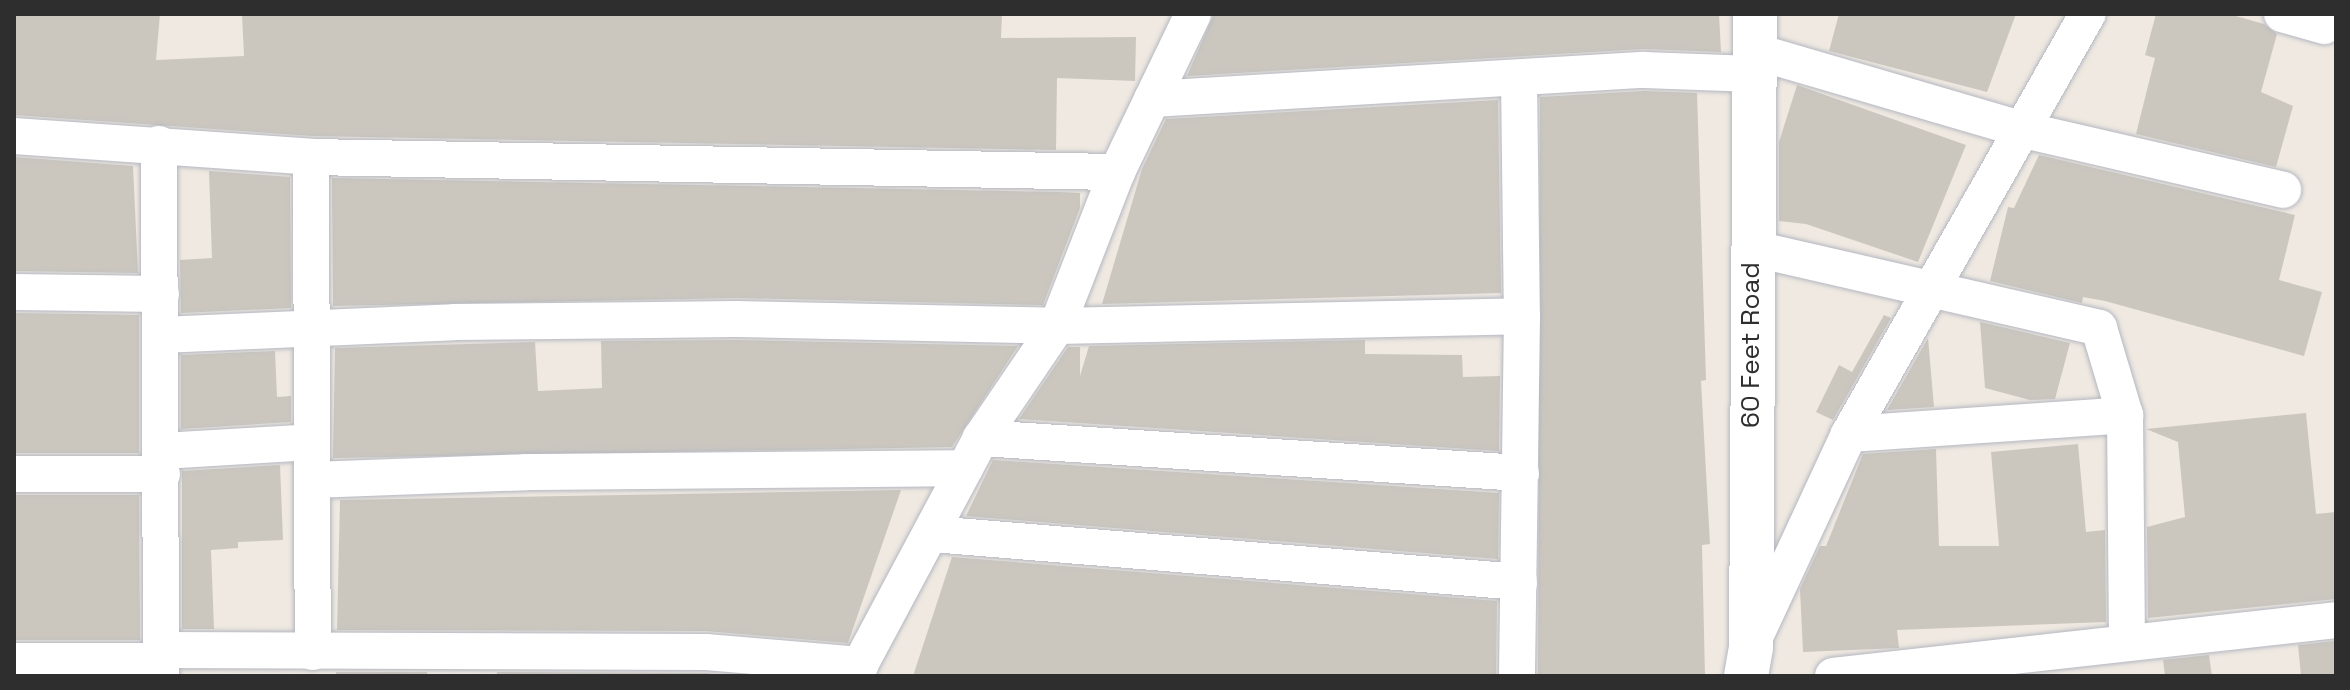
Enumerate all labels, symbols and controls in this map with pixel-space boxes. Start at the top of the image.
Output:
street label: 60 Feet Road [1735,262,1767,428]

